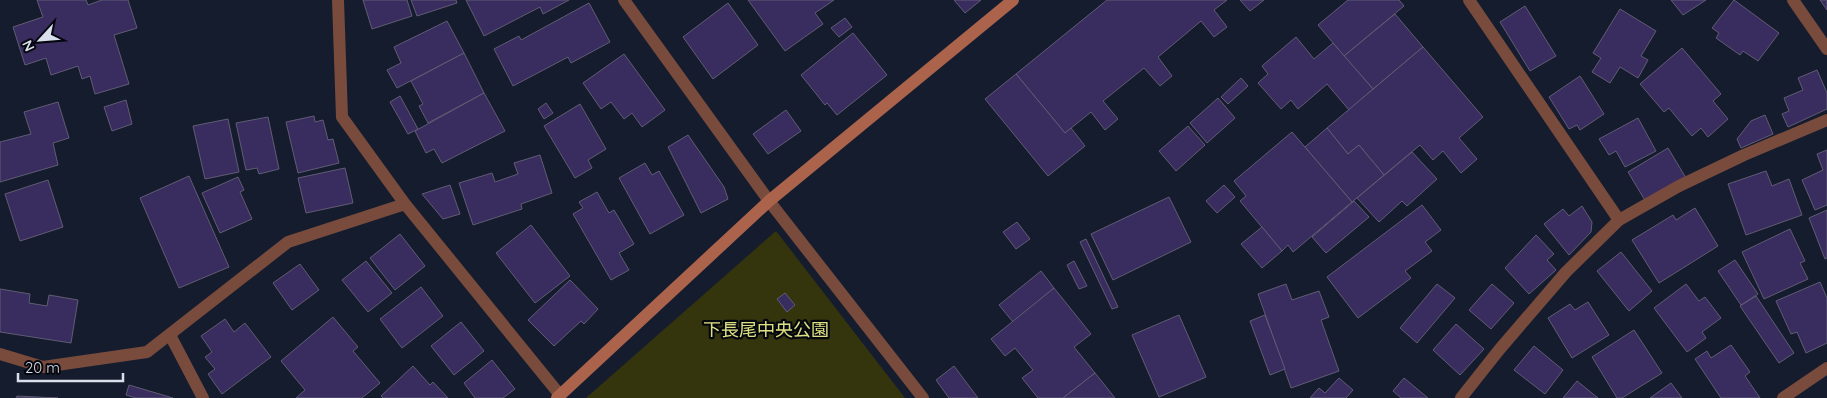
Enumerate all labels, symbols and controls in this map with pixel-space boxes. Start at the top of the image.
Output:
north arrow [15,15,65,65]
text: N [18,37,39,54]
park label: 下長尾中央公園 [703,318,829,341]
scale bar [18,350,122,382]
text: 20 m [25,358,60,377]

